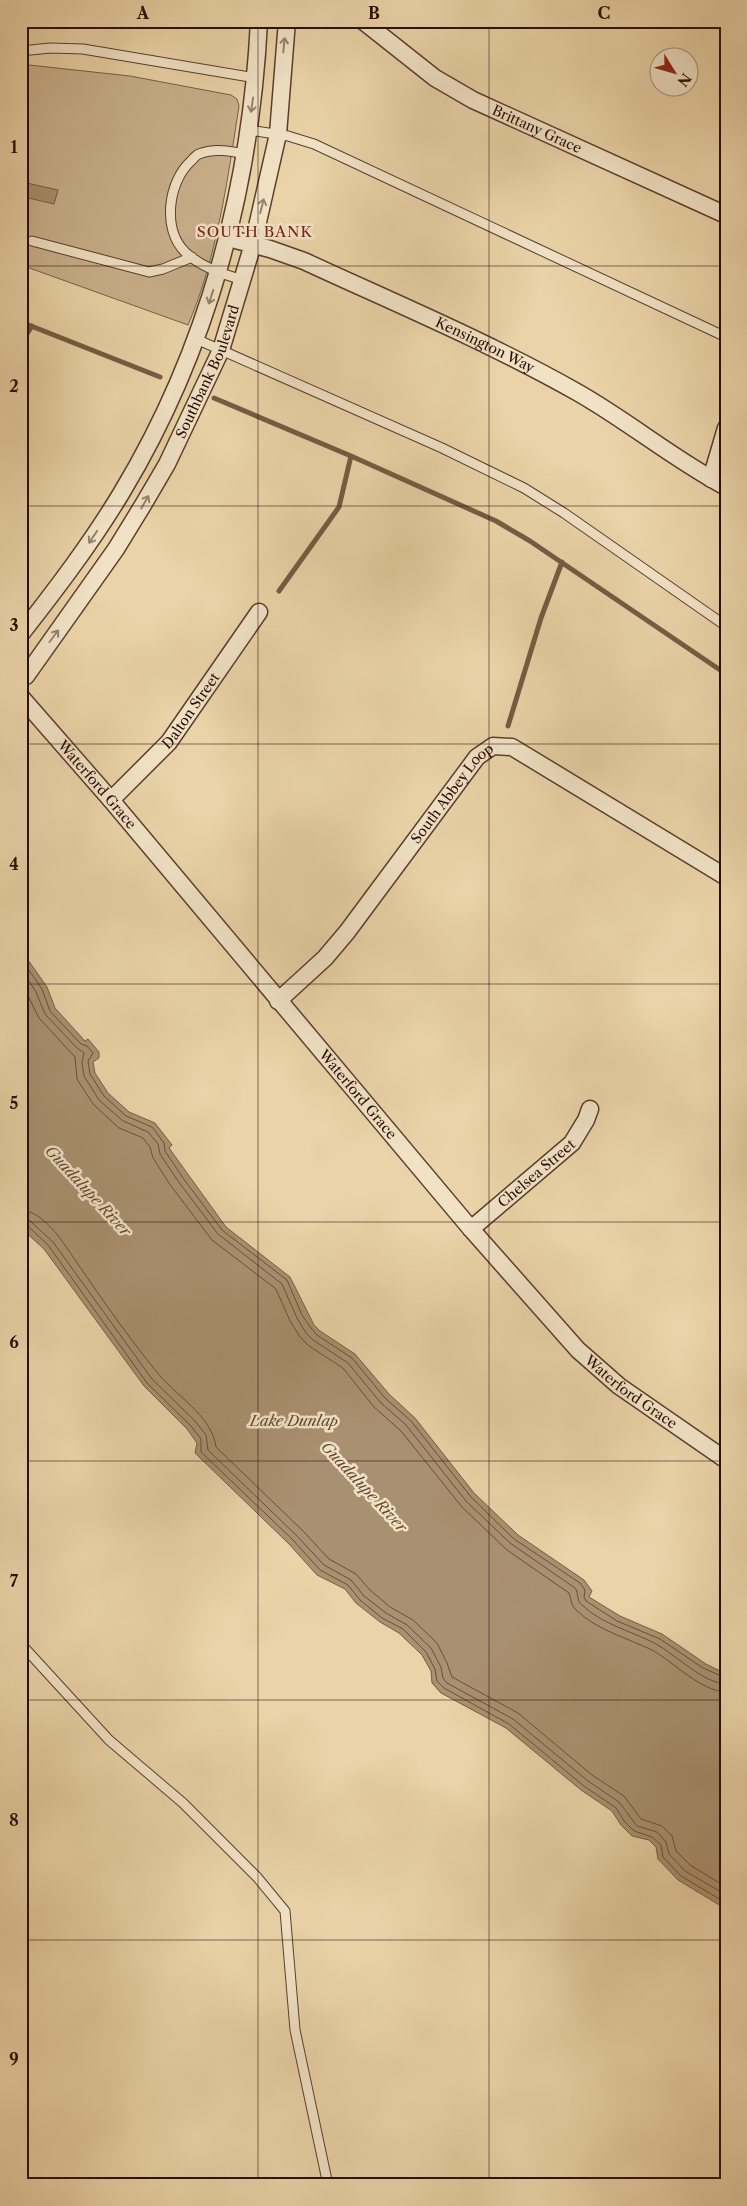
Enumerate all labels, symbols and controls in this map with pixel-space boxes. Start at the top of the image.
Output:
text: A [136,3,150,23]
text: B [368,3,380,23]
text: C [598,3,610,23]
one-way arrow [279,37,289,53]
north arrow [650,48,700,98]
text: N [674,70,695,90]
one-way arrow [247,96,257,112]
street label: Brittany Grace [489,101,585,157]
text: 1 [10,137,18,157]
one-way arrow [258,198,267,214]
district label: SOUTH BANK [197,222,313,241]
one-way arrow [205,289,215,305]
street label: Southbank Boulevard [172,302,243,441]
street label: Kensington Way [433,313,538,377]
text: 2 [9,376,19,396]
one-way arrow [140,495,150,509]
one-way arrow [88,529,98,543]
text: 3 [9,615,19,635]
one-way arrow [49,629,59,643]
street label: Dalton Street [158,669,223,753]
street label: Waterford Grace [53,736,140,833]
street label: South Abbey Loop [407,739,497,847]
text: 4 [9,854,19,874]
street label: Waterford Grace [315,1045,401,1143]
text: 5 [10,1093,19,1113]
street label: Chelsea Street [494,1135,579,1211]
water label: Guadalupe River [41,1141,136,1241]
text: 6 [9,1332,19,1352]
street label: Waterford Grace [580,1350,681,1433]
water label: Lake Dunlap [249,1411,338,1430]
water label: Guadalupe River [317,1437,412,1537]
text: 7 [10,1571,19,1591]
text: 8 [9,1810,19,1830]
text: 9 [9,2049,19,2069]

